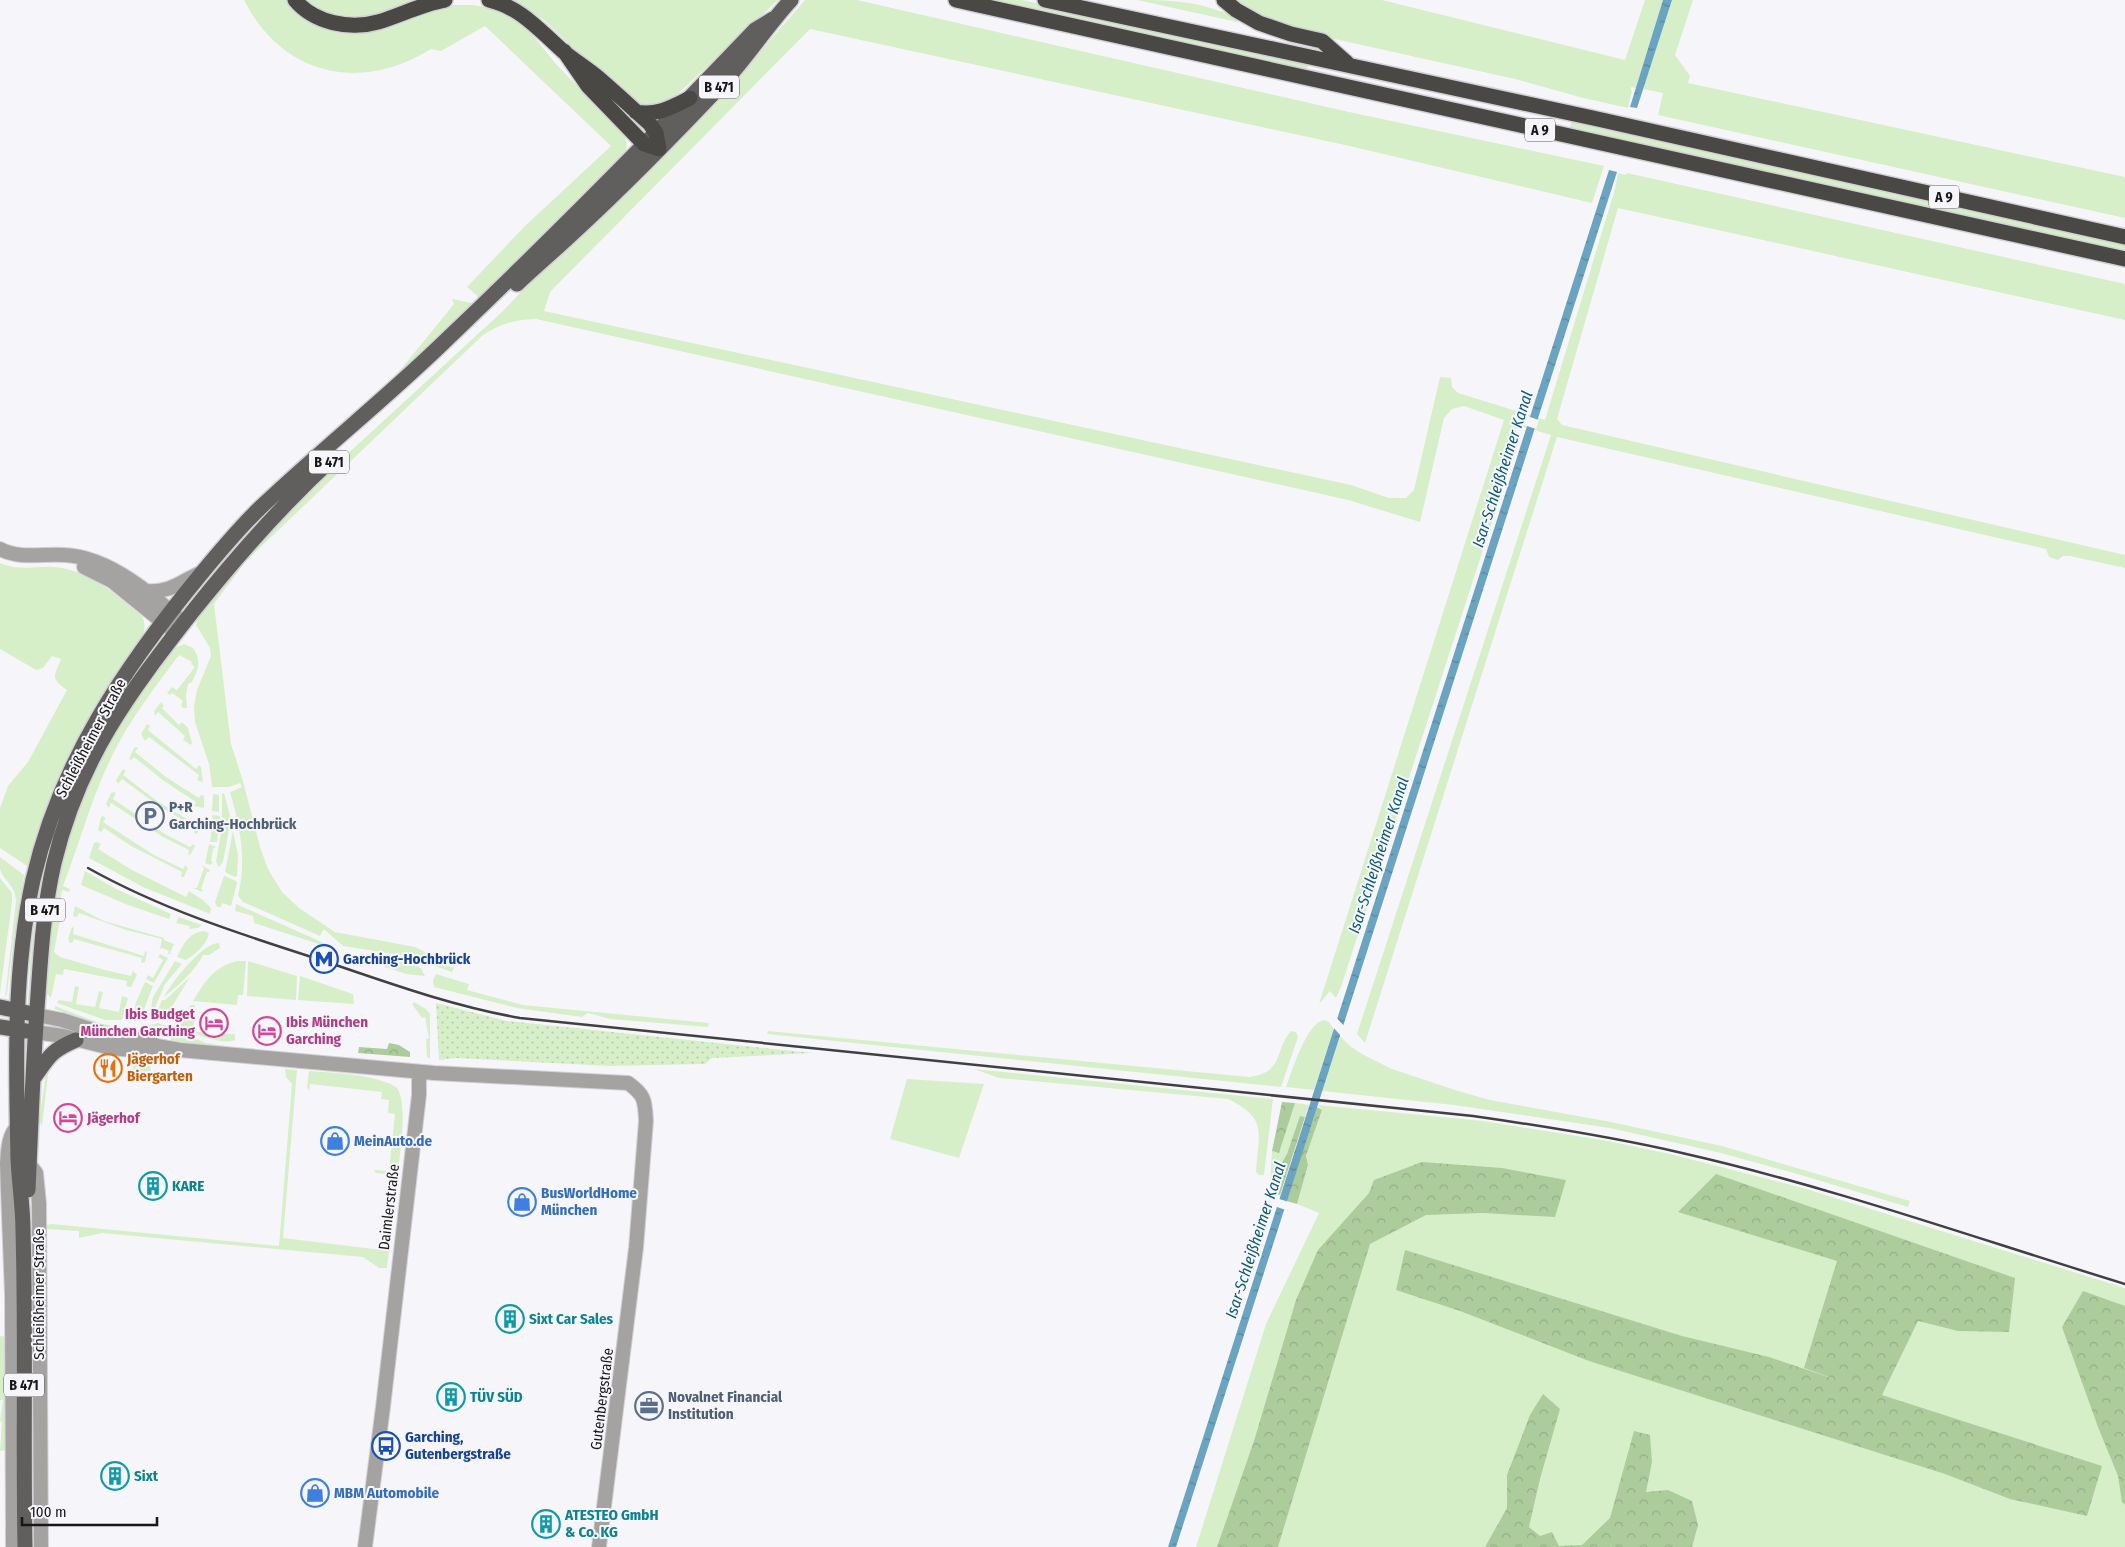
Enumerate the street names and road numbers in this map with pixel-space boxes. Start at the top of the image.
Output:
road number: B 471 [699,75,739,98]
road number: A 9 [1525,118,1555,142]
road number: A 9 [1929,186,1959,208]
road number: B 471 [309,451,349,474]
street label: Schleißheimer Straße [52,676,130,800]
road number: B 471 [25,898,65,922]
street label: Daimlerstraße [375,1163,403,1251]
street label: Schleißheimer Straße [30,1228,48,1360]
street label: Gutenbergstraße [587,1347,617,1451]
road number: B 471 [4,1374,44,1396]

